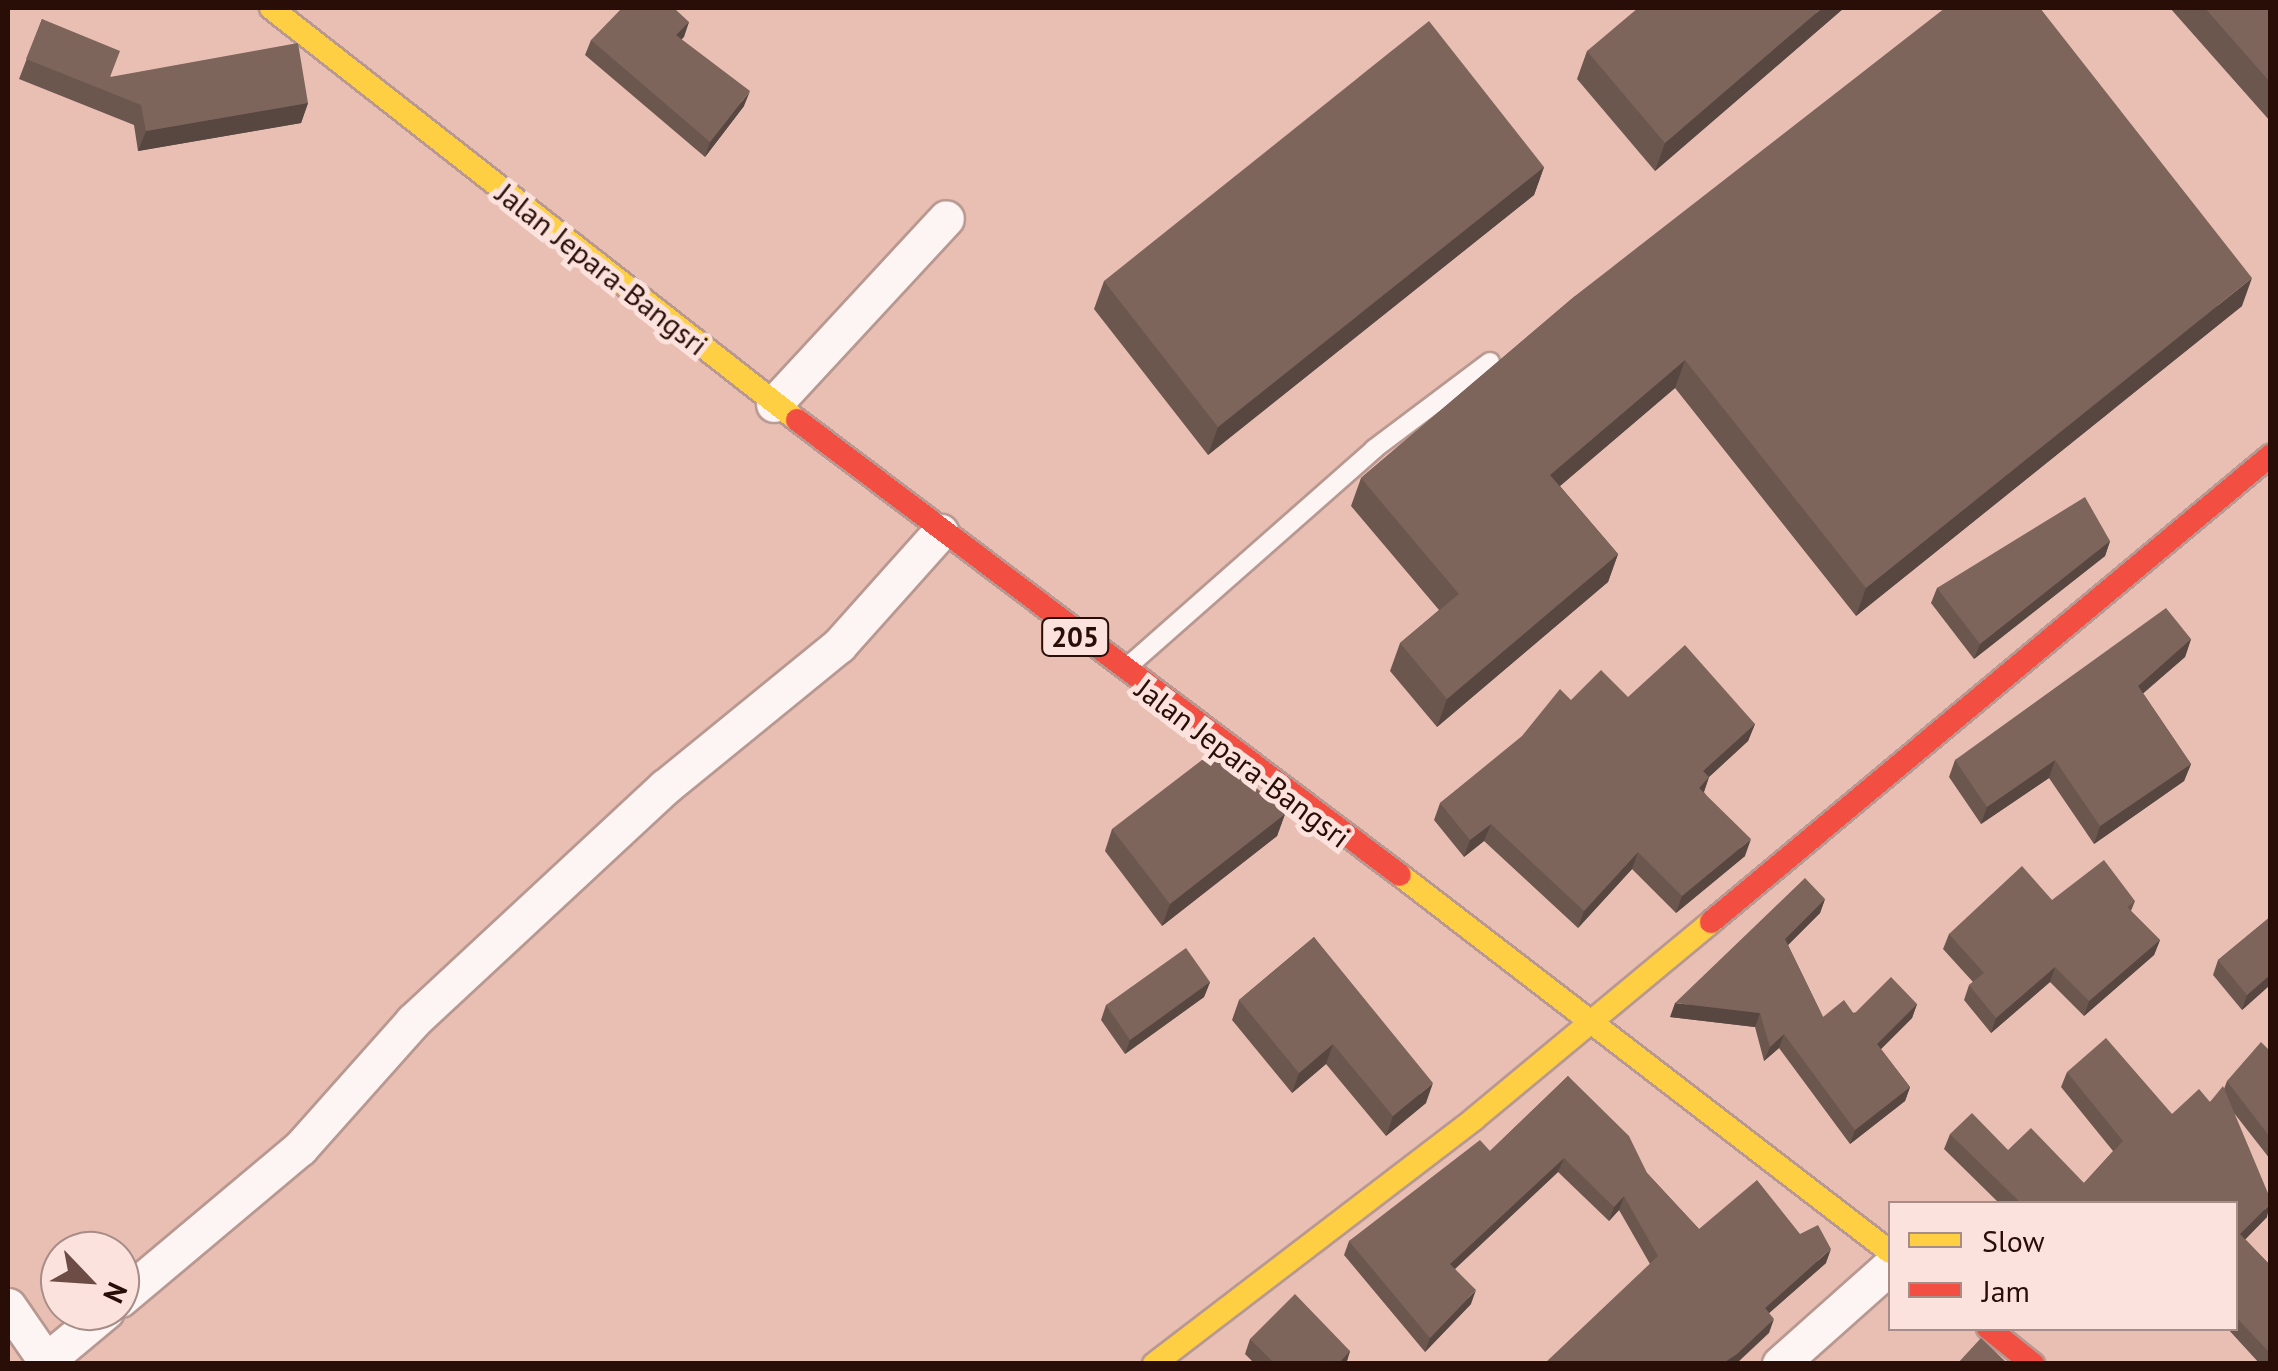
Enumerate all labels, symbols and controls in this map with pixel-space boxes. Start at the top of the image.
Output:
street label: Jalan Jepara-Bangsri [489,175,715,363]
road number: 205 [1040,614,1110,660]
street label: Jalan Jepara-Bangsri [1129,671,1357,855]
legend [1888,1201,2238,1331]
text: Slow [1982,1221,2045,1260]
north arrow [40,1231,140,1331]
text: Jam [1982,1271,2030,1310]
text: N [95,1277,136,1309]

